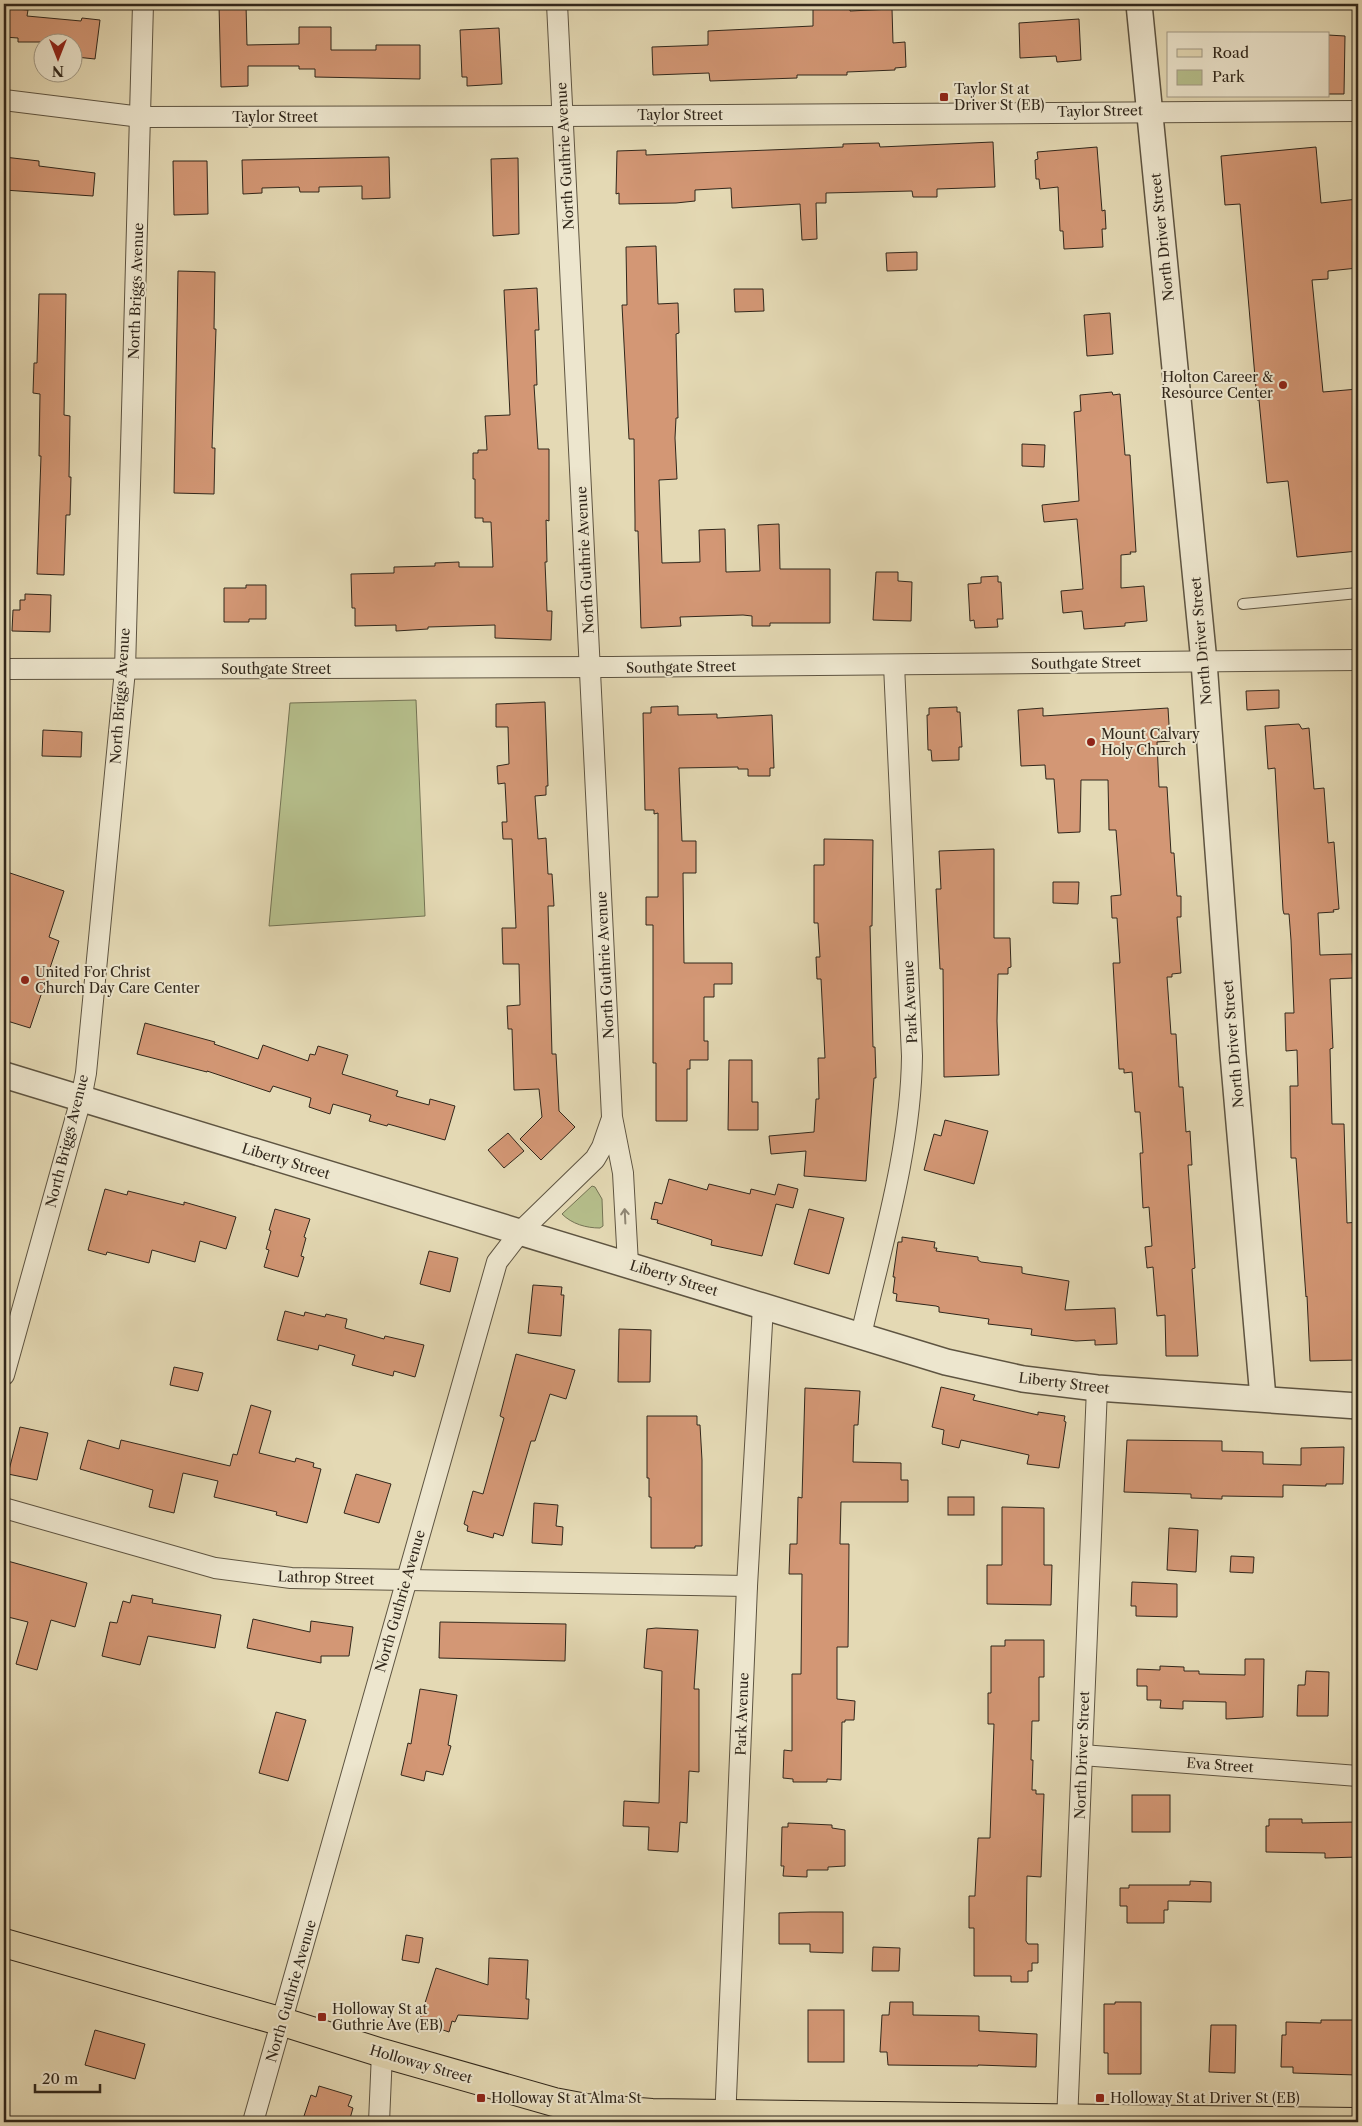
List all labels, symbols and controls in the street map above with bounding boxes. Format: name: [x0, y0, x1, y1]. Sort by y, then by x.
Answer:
north arrow: [32, 32, 82, 82]
legend: [1167, 32, 1330, 98]
text: Road: [1212, 43, 1249, 62]
text: N: [52, 62, 64, 80]
text: Park: [1212, 67, 1246, 86]
place label: Taylor St at Driver St (EB): [954, 80, 1045, 114]
street label: North Guthrie Avenue: [552, 82, 578, 230]
marker: Taylor St at Driver St (EB): [938, 91, 950, 103]
street label: Taylor Street: [1057, 101, 1143, 121]
street label: Taylor Street: [637, 106, 723, 124]
street label: Taylor Street: [232, 108, 318, 126]
street label: North Driver Street: [1146, 172, 1178, 302]
street label: North Briggs Avenue: [125, 222, 147, 360]
place label: Holton Career & Resource Center: [1161, 368, 1274, 402]
marker: Holton Career & Resource Center: [1277, 379, 1289, 391]
street label: North Guthrie Avenue: [572, 486, 598, 634]
street label: North Driver Street: [1186, 576, 1216, 706]
street label: North Briggs Avenue: [106, 627, 134, 765]
street label: Southgate Street: [1031, 653, 1141, 673]
street label: Southgate Street: [626, 657, 736, 677]
street label: Southgate Street: [221, 660, 331, 678]
place label: Mount Calvary Holy Church: [1101, 725, 1200, 759]
marker: Mount Calvary Holy Church: [1085, 736, 1097, 748]
street label: North Guthrie Avenue: [592, 891, 618, 1039]
street label: Park Avenue: [899, 960, 921, 1044]
place label: United For Christ Church Day Care Center: [35, 963, 200, 997]
marker: United For Christ Church Day Care Center: [19, 974, 31, 986]
street label: North Driver Street: [1218, 979, 1248, 1109]
street label: North Briggs Avenue: [42, 1072, 92, 1210]
street label: Liberty Street: [240, 1139, 332, 1183]
one-way arrow: [620, 1208, 629, 1224]
street label: Liberty Street: [628, 1256, 720, 1300]
street label: Liberty Street: [1018, 1369, 1110, 1398]
street label: North Guthrie Avenue: [371, 1527, 429, 1674]
street label: Lathrop Street: [277, 1567, 375, 1589]
street label: Park Avenue: [732, 1672, 752, 1756]
street label: North Driver Street: [1071, 1690, 1093, 1820]
street label: Eva Street: [1186, 1754, 1254, 1776]
street label: North Guthrie Avenue: [262, 1917, 320, 2064]
place label: Holloway St at Guthrie Ave (EB): [332, 2000, 443, 2034]
marker: Holloway St at Guthrie Ave (EB): [316, 2011, 328, 2023]
street label: Holloway Street: [368, 2041, 474, 2087]
scale bar: [35, 2061, 100, 2093]
text: 20 m: [42, 2069, 78, 2088]
place label: Holloway St at Alma St: [491, 2089, 642, 2107]
place label: Holloway St at Driver St (EB): [1110, 2089, 1300, 2107]
marker: Holloway St at Alma St: [475, 2092, 487, 2104]
marker: Holloway St at Driver St (EB): [1094, 2092, 1106, 2104]

